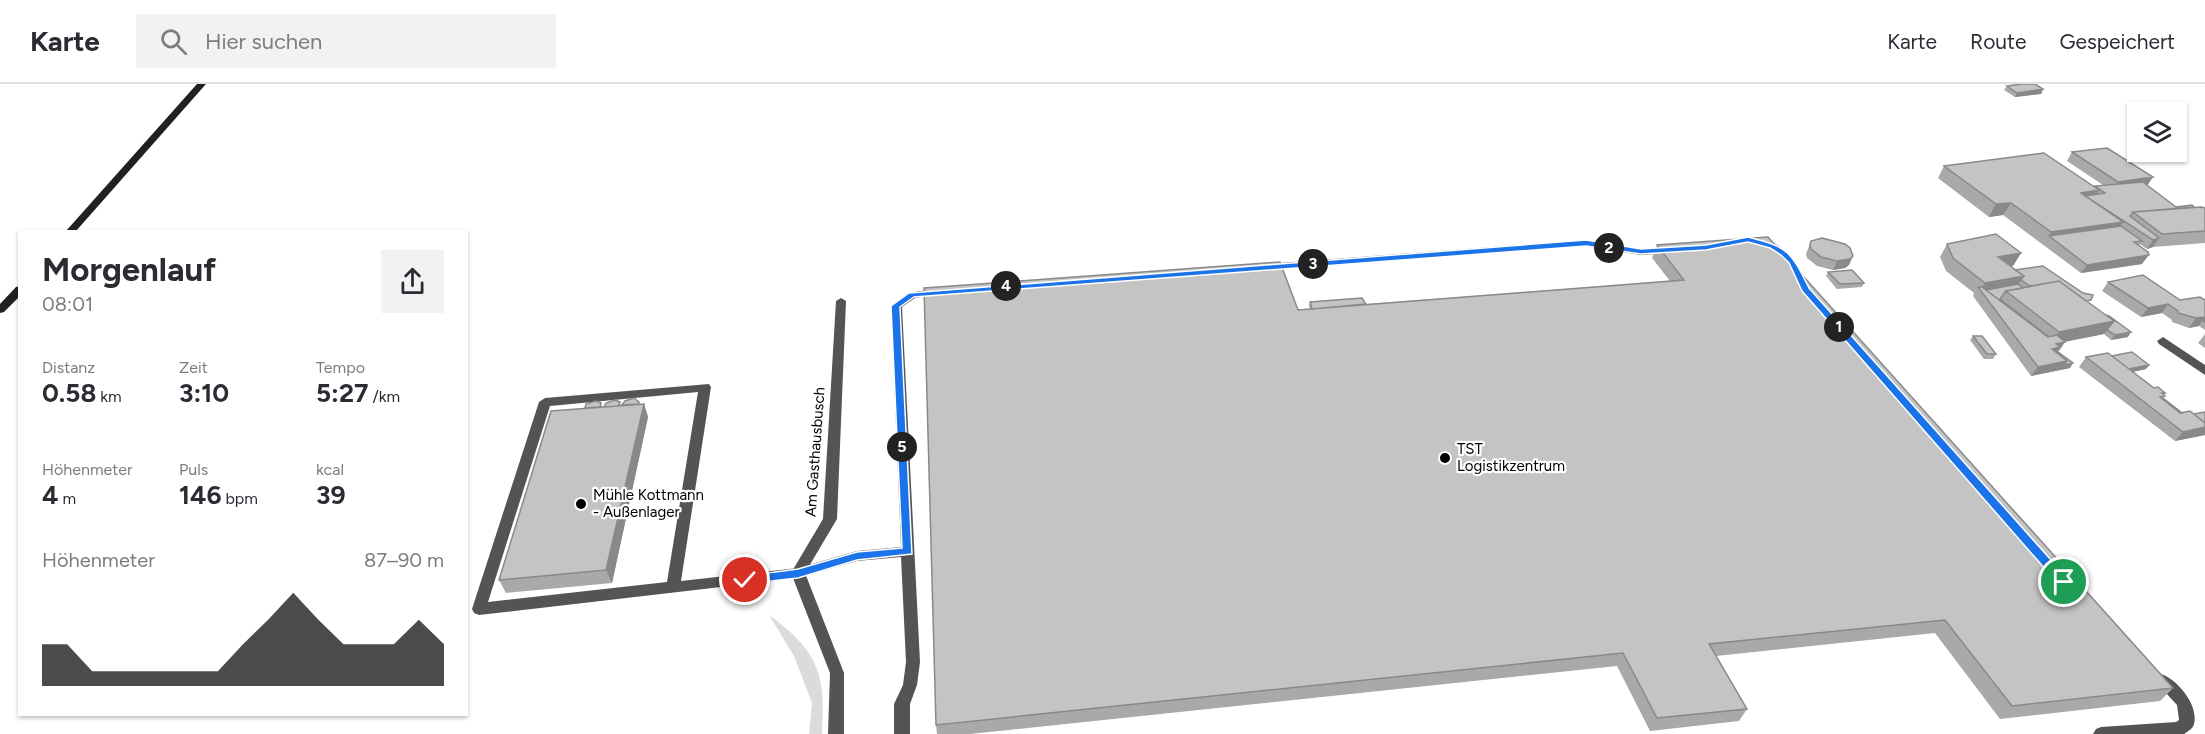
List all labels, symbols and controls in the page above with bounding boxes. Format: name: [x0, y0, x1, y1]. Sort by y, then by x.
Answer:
search box: [136, 14, 556, 68]
text: Karte: [30, 24, 100, 58]
icon: search: [157, 25, 190, 58]
text: Hier suchen: [205, 28, 322, 55]
text: Karte: [1887, 29, 1937, 54]
text: Route: [1970, 29, 2026, 54]
text: Gespeichert: [2059, 29, 2175, 54]
map controls: [2127, 102, 2187, 162]
button: layers: [2127, 102, 2187, 162]
pin: 2: [1594, 233, 1624, 263]
text: 2: [1604, 238, 1614, 257]
pin: 3: [1298, 249, 1328, 279]
text: Morgenlauf: [42, 250, 216, 289]
button: share: [381, 250, 444, 313]
text: 3: [1309, 254, 1317, 273]
pin: 4: [991, 271, 1021, 301]
text: 4: [1001, 276, 1011, 295]
text: 08:01: [42, 292, 93, 316]
pin: 1: [1824, 312, 1854, 342]
text: 1: [1836, 317, 1842, 336]
text: Distanz: [42, 358, 95, 377]
text: Zeit: [179, 358, 208, 377]
text: Tempo: [316, 358, 365, 377]
text: 0.58: [42, 377, 96, 409]
text: 3:10: [179, 377, 229, 409]
text: 5:27: [316, 377, 368, 409]
street label: Am Gasthausbusch: [801, 386, 829, 518]
text: km: [96, 387, 122, 406]
text: /km: [368, 387, 400, 406]
pin: 5: [887, 432, 917, 462]
text: 5: [897, 437, 907, 456]
place label: TST Logistikzentrum: [1457, 440, 1565, 475]
marker: TST Logistikzentrum: [1438, 451, 1452, 465]
text: Höhenmeter: [42, 460, 132, 479]
text: Puls: [179, 460, 208, 479]
text: kcal: [316, 460, 344, 479]
text: 4: [42, 479, 58, 511]
text: 146: [179, 479, 222, 511]
text: 39: [316, 479, 346, 511]
place label: Mühle Kottmann - Außenlager: [593, 486, 704, 521]
text: m: [58, 489, 76, 508]
text: bpm: [222, 489, 258, 508]
marker: Mühle Kottmann - Außenlager: [574, 497, 588, 511]
text: Höhenmeter: [42, 548, 155, 572]
text: 87–90 m: [364, 548, 444, 572]
pin: [719, 554, 770, 605]
pin: [2038, 556, 2089, 607]
icon: check: [728, 563, 761, 596]
icon: arrive: [2047, 565, 2080, 598]

